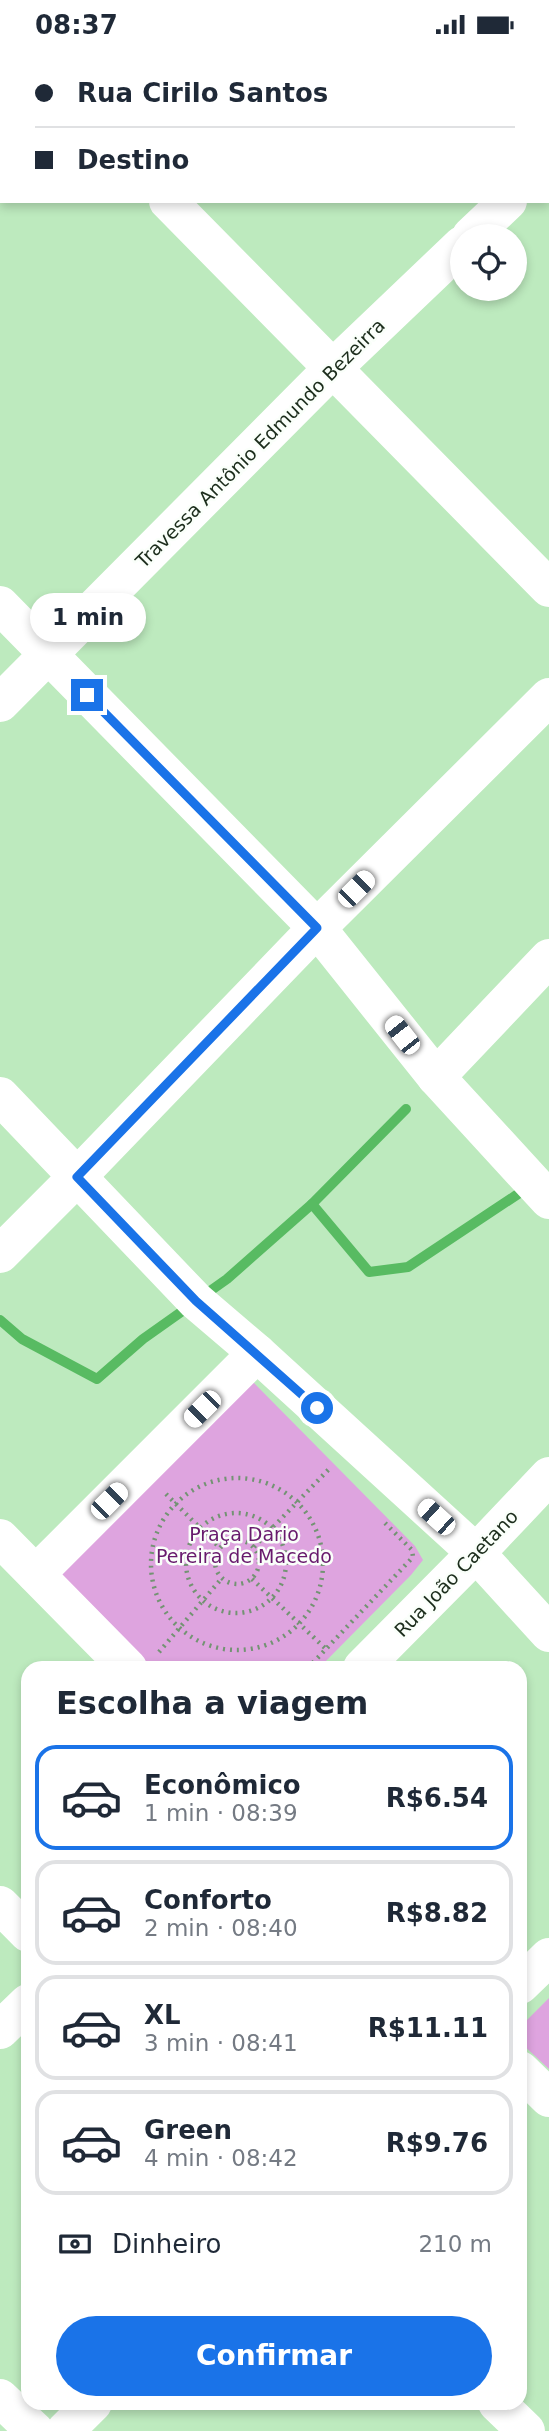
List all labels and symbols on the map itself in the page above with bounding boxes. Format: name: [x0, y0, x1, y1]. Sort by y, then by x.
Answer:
street label: Travessa Antônio Edmundo Bezeirra: [130, 314, 389, 573]
callout: 1 min: [29, 593, 145, 643]
route end: [71, 679, 103, 711]
car: [334, 867, 379, 911]
car: [381, 1012, 424, 1058]
car: [180, 1387, 225, 1431]
route start: [301, 1392, 333, 1424]
car: [87, 1479, 132, 1523]
car: [414, 1495, 459, 1539]
street label: Rua João Caetano: [390, 1505, 522, 1641]
park label: Praça Dario Pereira de Macedo: [156, 1523, 332, 1567]

